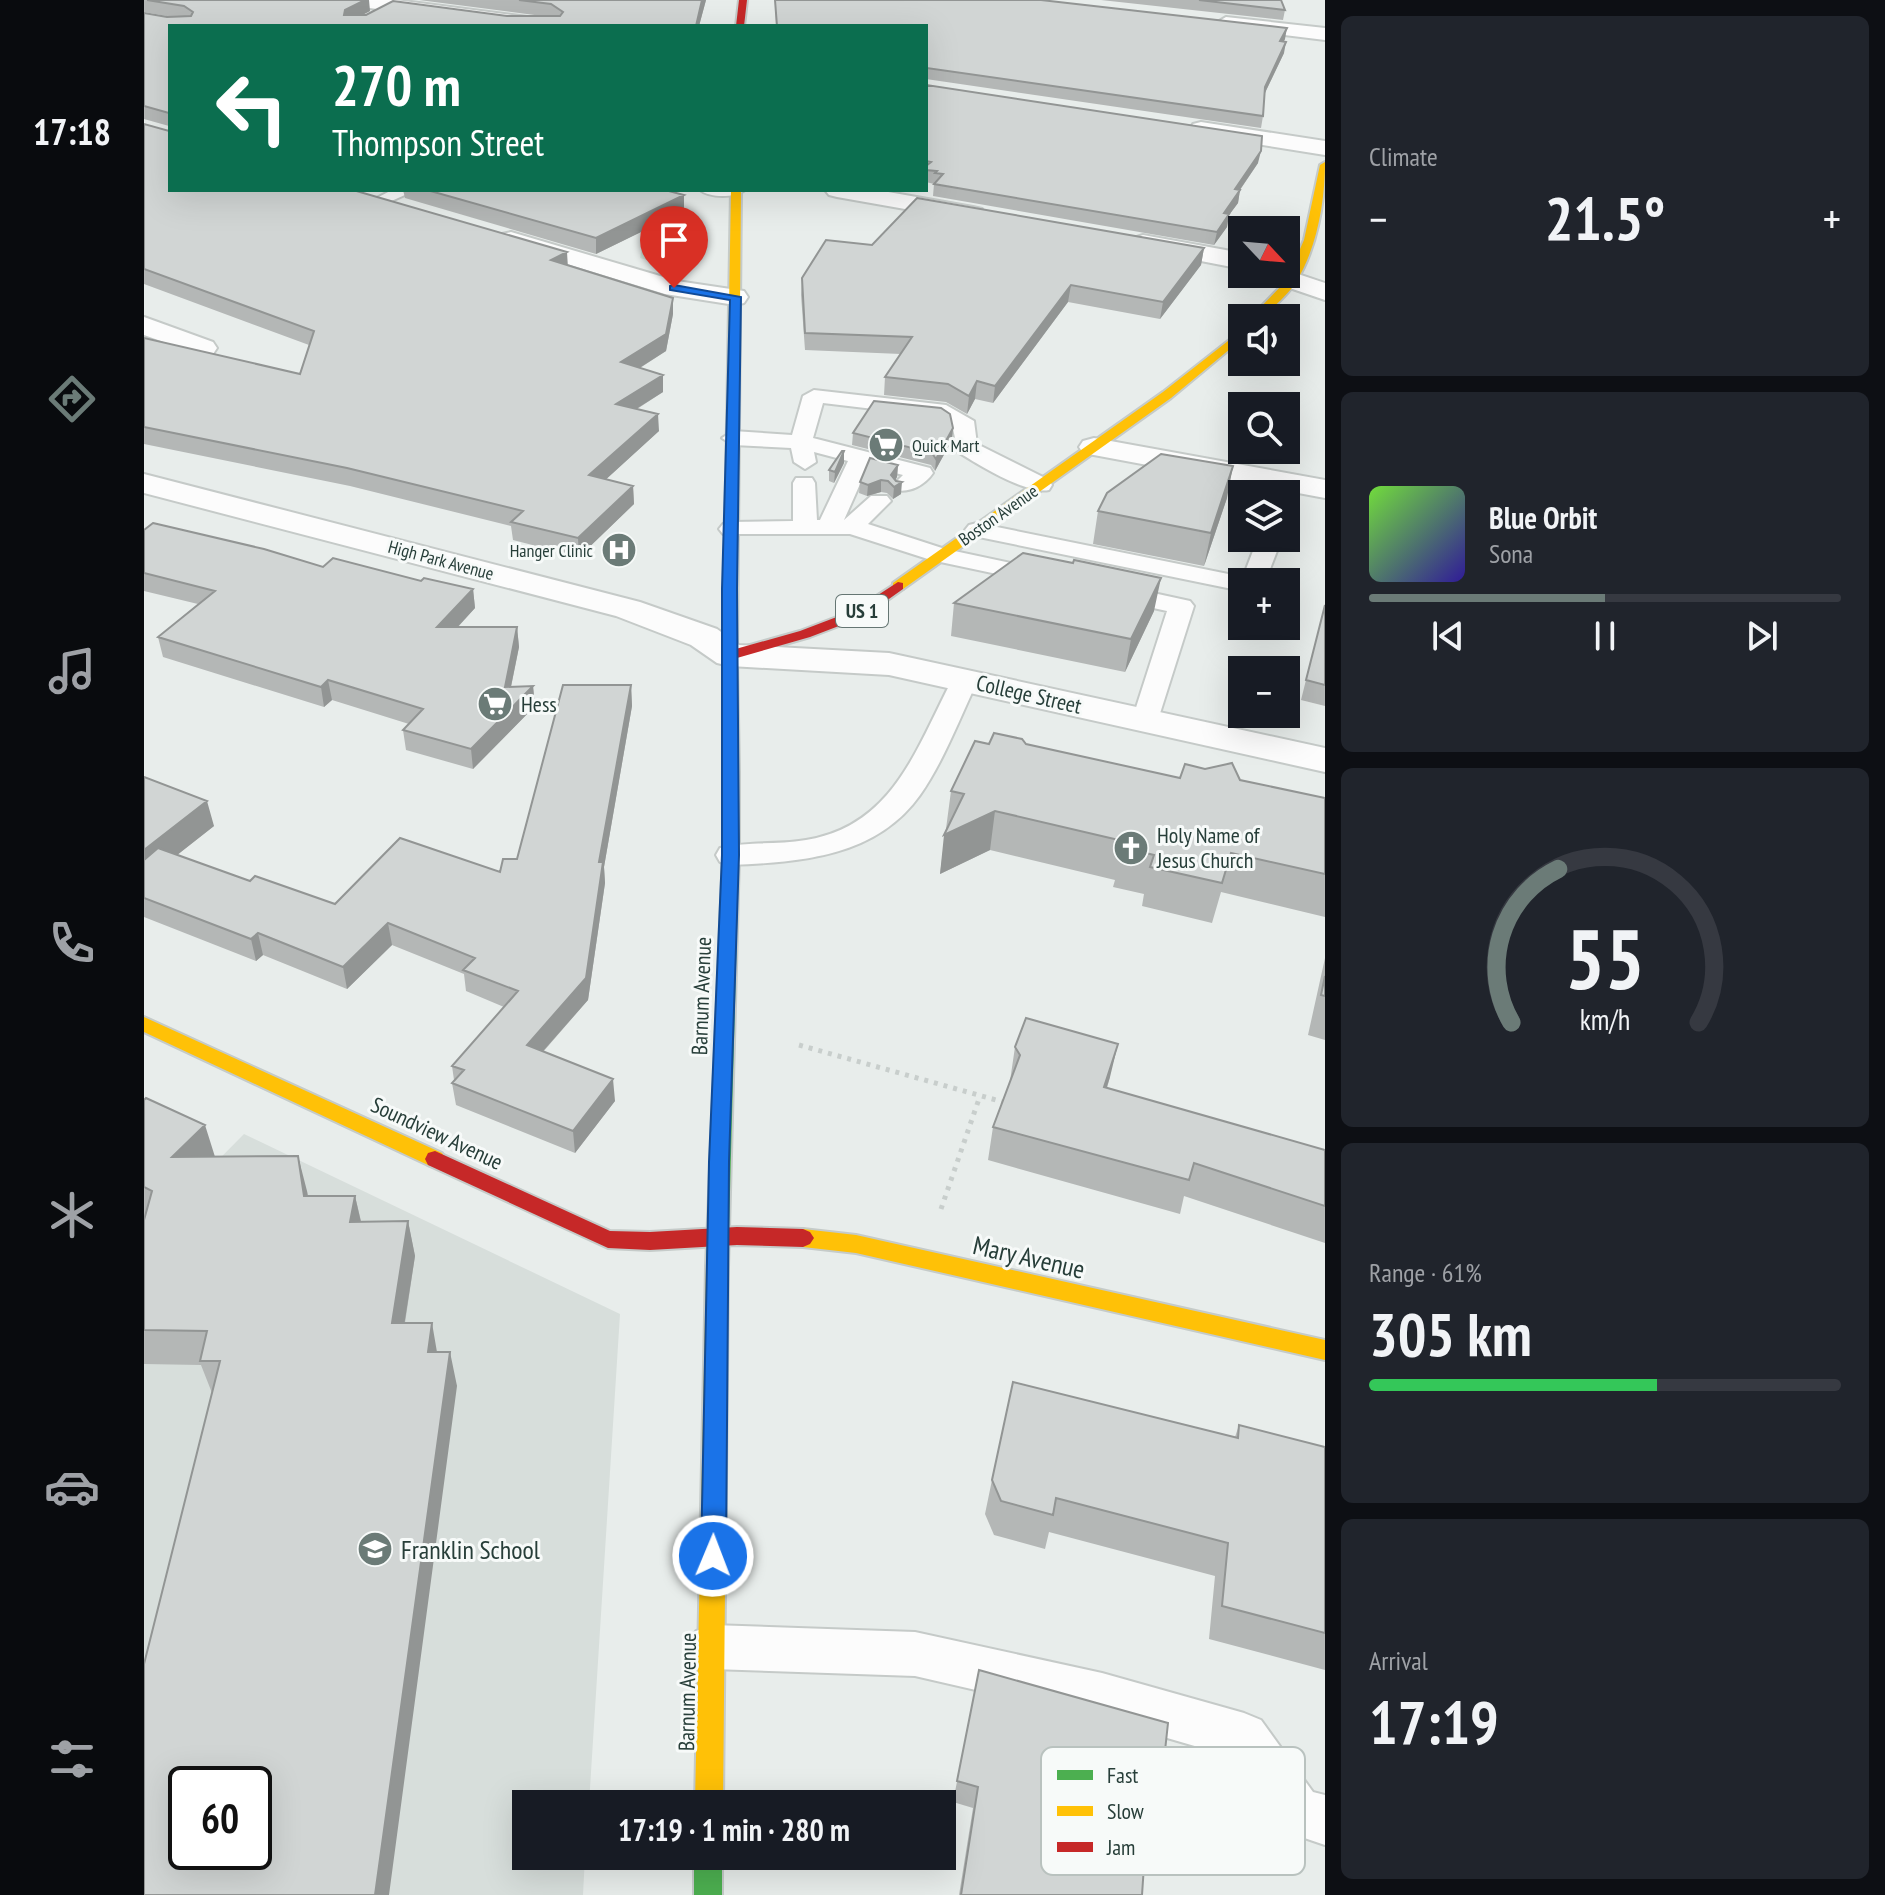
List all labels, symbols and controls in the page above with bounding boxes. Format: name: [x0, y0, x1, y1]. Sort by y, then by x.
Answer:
text: 270 m: [332, 49, 461, 121]
icon: left: [200, 56, 304, 160]
text: 17:18: [33, 108, 111, 155]
text: Thompson Street: [332, 119, 544, 166]
text: Climate: [1369, 140, 1438, 173]
text: 21.5°: [1545, 179, 1665, 257]
text: −: [1369, 190, 1387, 247]
text: +: [1823, 190, 1841, 247]
pin: [640, 206, 708, 288]
north arrow: [1228, 216, 1300, 288]
map controls: [1228, 216, 1300, 728]
icon: arrive: [652, 218, 696, 262]
button: sound: [1228, 304, 1300, 376]
icon: directions: [44, 371, 100, 427]
button: search: [1228, 392, 1300, 464]
supermarket icon: Quick Mart: [867, 426, 905, 464]
place label: Quick Mart: [912, 434, 979, 457]
street label: Boston Avenue: [954, 479, 1042, 551]
button: layers: [1228, 480, 1300, 552]
text: Blue Orbit: [1489, 498, 1597, 537]
hospital icon: Hanger Clinic: [600, 531, 638, 569]
street label: High Park Avenue: [386, 535, 496, 585]
text: Sona: [1489, 537, 1533, 570]
place label: Hanger Clinic: [510, 539, 594, 562]
button: +: [1228, 568, 1300, 640]
road number: US 1: [836, 595, 888, 627]
icon: previous: [1426, 614, 1470, 658]
icon: pause: [1583, 614, 1627, 658]
icon: next: [1740, 614, 1784, 658]
icon: music: [44, 643, 100, 699]
button: −: [1228, 656, 1300, 728]
street label: College Street: [974, 668, 1084, 720]
supermarket icon: Hess: [476, 685, 514, 723]
place label: Hess: [521, 690, 557, 718]
place label: Holy Name of Jesus Church: [1156, 821, 1261, 874]
church icon: Holy Name of Jesus Church: [1112, 829, 1150, 867]
text: 55: [1565, 904, 1645, 1012]
icon: phone: [44, 915, 100, 971]
street label: Barnum Avenue: [685, 936, 717, 1056]
text: km/h: [1580, 1002, 1630, 1039]
street label: Soundview Avenue: [367, 1090, 507, 1176]
icon: climate: [44, 1187, 100, 1243]
street label: Mary Avenue: [970, 1228, 1088, 1286]
text: Range · 61%: [1369, 1256, 1482, 1289]
text: 305 km: [1369, 1295, 1532, 1373]
icon: car: [44, 1459, 100, 1515]
position arrow: [671, 1514, 755, 1598]
school or university icon: Franklin School: [356, 1530, 394, 1568]
place label: Franklin School: [401, 1533, 540, 1566]
street label: Barnum Avenue: [672, 1633, 702, 1751]
text: Arrival: [1369, 1644, 1428, 1677]
text: 17:19: [1369, 1683, 1499, 1761]
icon: filters: [44, 1731, 100, 1787]
legend: [1041, 1747, 1305, 1875]
text: Fast: [1107, 1761, 1138, 1789]
speed limit sign: 60: [168, 1766, 272, 1870]
text: Slow: [1107, 1797, 1144, 1825]
text: 17:19 · 1 min · 280 m: [618, 1810, 850, 1849]
text: Jam: [1106, 1833, 1135, 1861]

